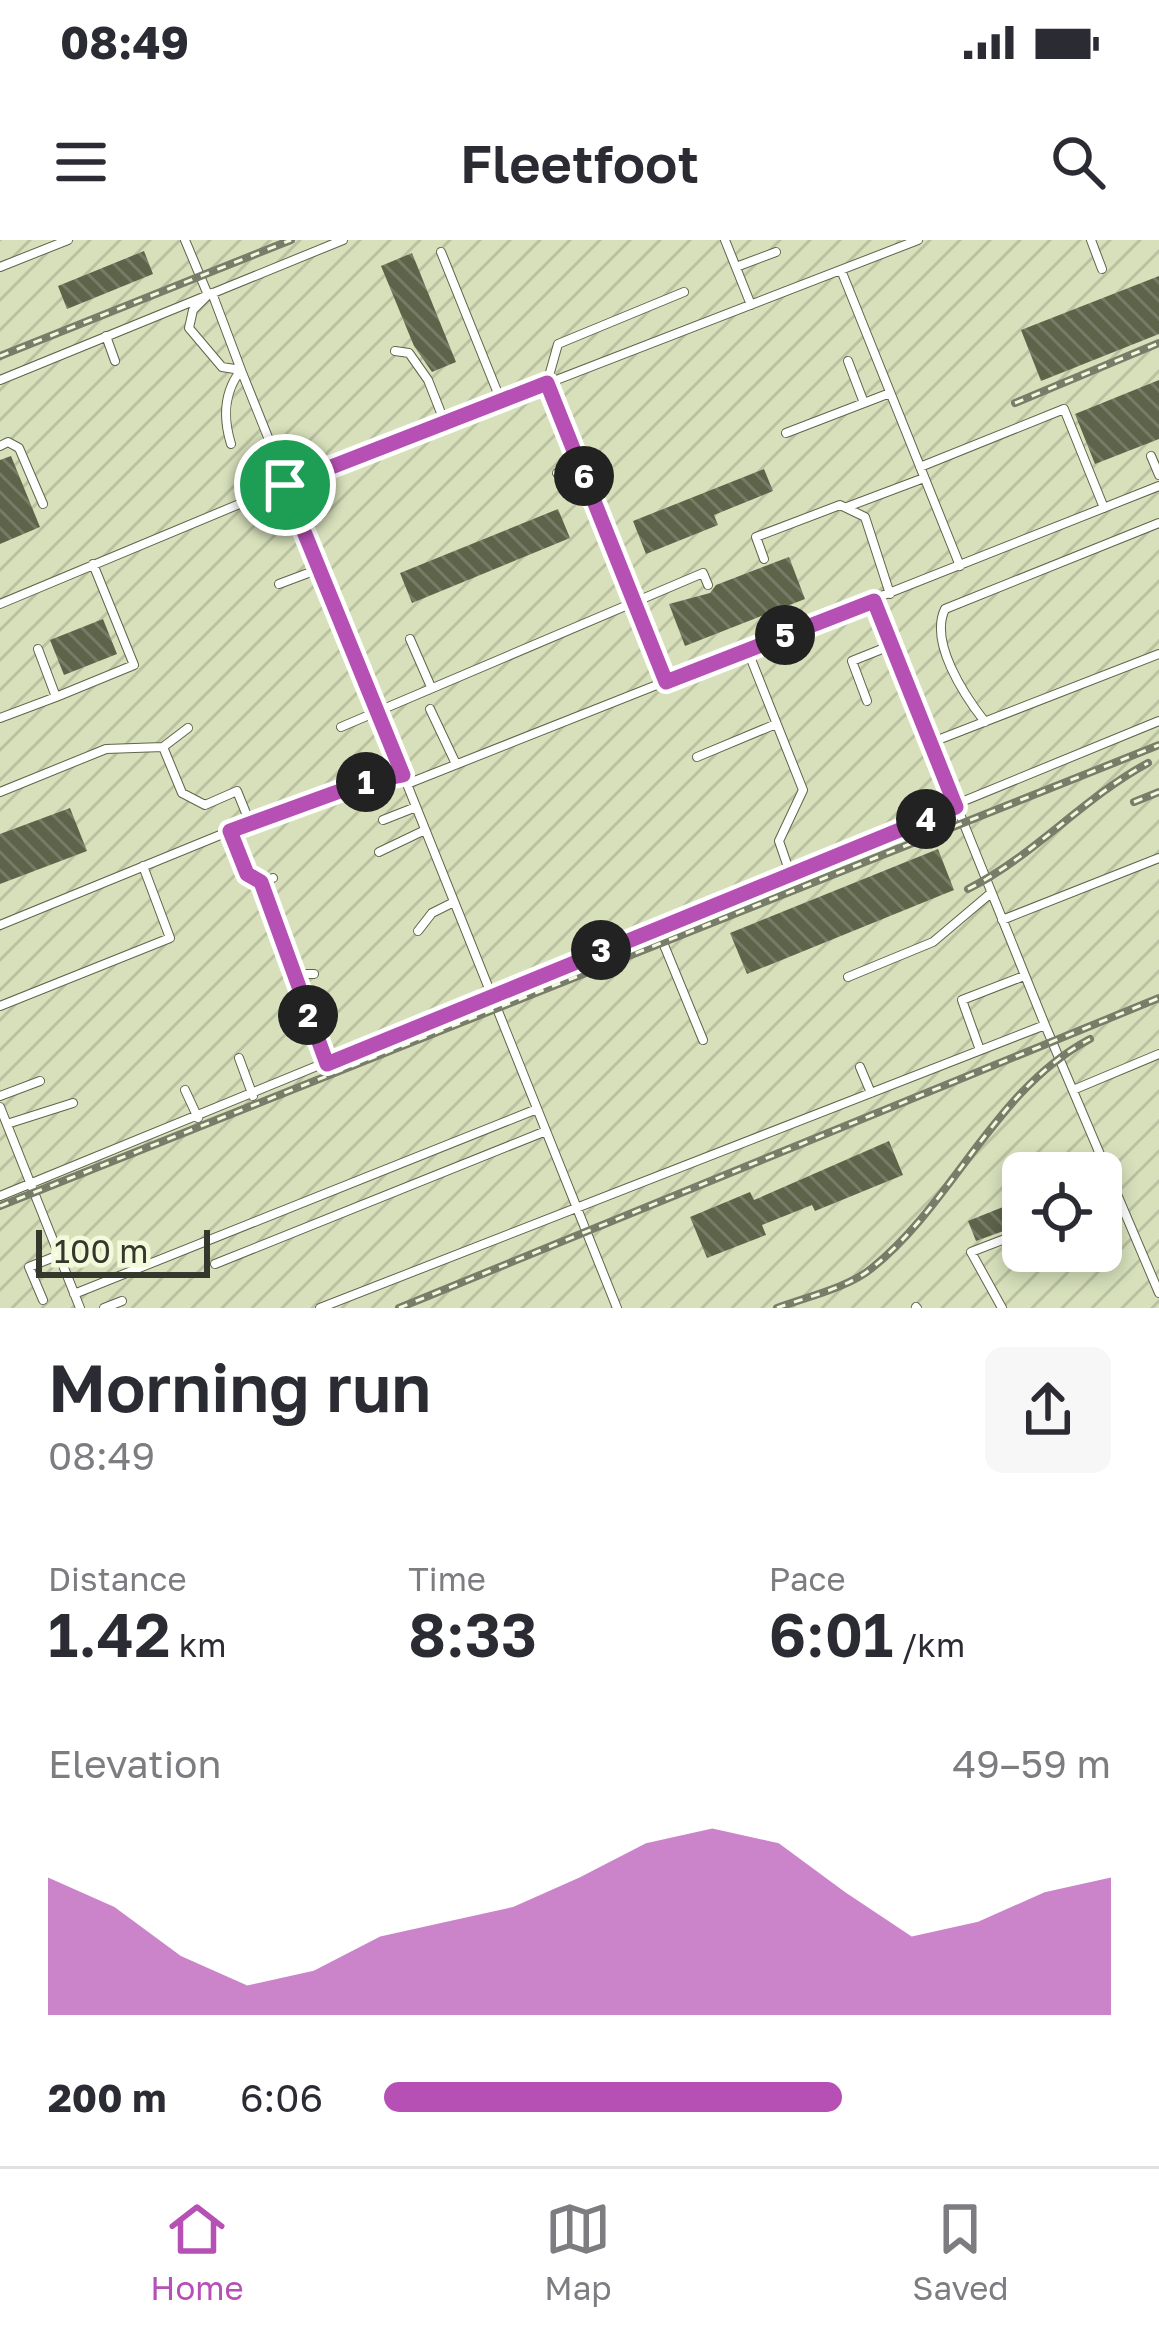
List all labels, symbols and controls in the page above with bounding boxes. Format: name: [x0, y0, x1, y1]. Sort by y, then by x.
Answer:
text: 08:49: [60, 15, 189, 69]
icon: menu: [48, 129, 114, 195]
icon: search: [1045, 129, 1111, 195]
text: Fleetfoot: [460, 130, 699, 195]
pin: [234, 434, 336, 536]
pin: 6: [554, 446, 614, 506]
icon: arrive: [252, 452, 318, 518]
text: 6: [574, 456, 594, 495]
pin: 5: [755, 605, 815, 665]
text: 5: [775, 615, 795, 654]
pin: 1: [336, 752, 396, 812]
text: 1: [358, 762, 375, 801]
pin: 4: [896, 789, 956, 849]
text: 4: [916, 799, 936, 838]
pin: 3: [571, 920, 631, 980]
text: 3: [591, 930, 611, 969]
pin: 2: [278, 985, 338, 1045]
text: 2: [298, 995, 318, 1034]
map controls: [1002, 1152, 1122, 1272]
button: locate: [1002, 1152, 1122, 1272]
scale bar: [36, 1224, 210, 1277]
text: 100 m: [54, 1231, 148, 1270]
text: Morning run: [48, 1347, 431, 1427]
button: share: [985, 1347, 1111, 1473]
text: 08:49: [48, 1432, 155, 1479]
text: Distance: [48, 1559, 187, 1598]
text: Time: [408, 1559, 486, 1598]
text: Pace: [769, 1559, 846, 1598]
text: 1.42: [48, 1598, 170, 1670]
text: 8:33: [408, 1598, 537, 1670]
text: 6:01: [769, 1598, 893, 1670]
text: km: [170, 1625, 227, 1664]
text: /km: [893, 1625, 965, 1664]
text: Elevation: [48, 1740, 221, 1787]
text: 49–59 m: [952, 1740, 1111, 1787]
text: 200 m: [48, 2074, 166, 2121]
text: 6:06: [240, 2074, 323, 2121]
tab: Home: [150, 2196, 244, 2307]
tab: Map: [544, 2196, 612, 2307]
tab: Saved: [912, 2196, 1009, 2307]

